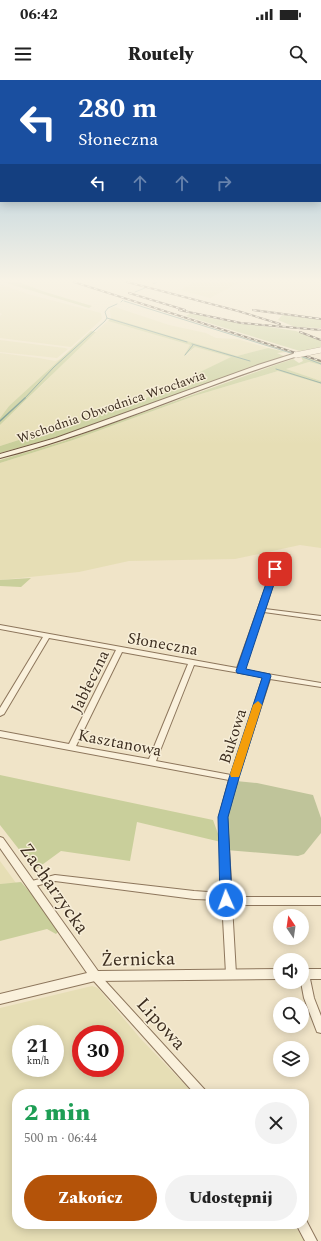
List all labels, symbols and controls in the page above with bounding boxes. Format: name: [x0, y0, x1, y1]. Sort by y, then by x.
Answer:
text: 06:42: [20, 3, 58, 26]
text: Routely: [128, 41, 193, 68]
icon: menu: [12, 43, 34, 65]
icon: search: [287, 43, 309, 65]
text: 280 m: [78, 87, 157, 130]
icon: left: [12, 96, 64, 148]
text: Słoneczna: [78, 126, 158, 153]
icon: left: [87, 172, 109, 194]
icon: ahead: [129, 172, 151, 194]
icon: ahead: [171, 172, 193, 194]
icon: right: [213, 172, 235, 194]
street label: Wschodnia Obwodnica Wrocławia: [14, 365, 209, 449]
pin: [258, 552, 292, 586]
icon: arrive: [264, 558, 286, 580]
street label: Słoneczna: [126, 626, 200, 662]
street label: Jabłeczna: [64, 646, 116, 717]
street label: Bukowa: [213, 706, 253, 767]
street label: Kasztanowa: [76, 723, 164, 763]
street label: Zacharzycka: [12, 837, 96, 941]
position arrow: [205, 879, 247, 921]
north arrow: [273, 909, 309, 945]
map controls: [273, 909, 309, 1077]
street label: Żernicka: [101, 944, 176, 975]
button: sound: [273, 953, 309, 989]
street label: Lipowa: [129, 991, 193, 1058]
button: search: [273, 997, 309, 1033]
speed limit sign: 30: [72, 1025, 124, 1077]
text: 21: [27, 1031, 49, 1061]
button: layers: [273, 1041, 309, 1077]
text: km/h: [27, 1053, 49, 1069]
text: 2 min: [24, 1095, 90, 1131]
button: close: [255, 1102, 297, 1144]
text: 500 m · 06:44: [24, 1128, 97, 1148]
button: Zakończ: [24, 1175, 157, 1221]
button: Udostępnij: [165, 1175, 297, 1221]

